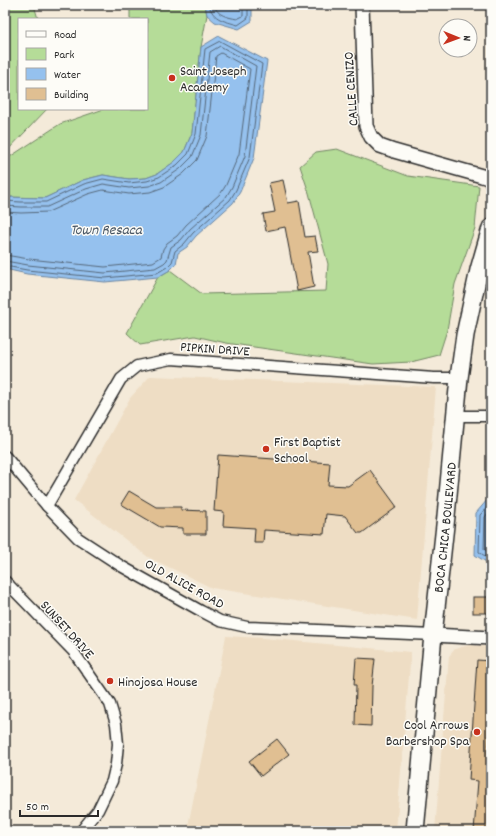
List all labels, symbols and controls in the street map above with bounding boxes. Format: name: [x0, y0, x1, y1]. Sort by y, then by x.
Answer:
legend: [18, 18, 148, 110]
north arrow: [438, 18, 478, 58]
text: Road: [54, 27, 76, 44]
text: N: [458, 35, 474, 42]
text: Park: [54, 47, 75, 64]
street label: CALLE CENIZO: [339, 51, 365, 127]
place label: Saint Joseph Academy: [180, 62, 246, 98]
text: Water: [54, 67, 81, 84]
marker: Saint Joseph Academy: [167, 73, 177, 83]
text: Building: [54, 87, 89, 104]
water label: Town Resaca: [70, 220, 143, 242]
street label: PIPKIN DRIVE: [180, 338, 251, 362]
place label: First Baptist School: [274, 433, 341, 469]
marker: First Baptist School: [261, 444, 271, 454]
street label: BOCA CHICA BOULEVARD: [430, 462, 463, 594]
street label: OLD ALICE ROAD: [141, 555, 227, 615]
street label: SUNSET DRIVE: [35, 597, 99, 664]
place label: Hinojosa House: [118, 673, 197, 693]
marker: Hinojosa House: [105, 676, 115, 686]
place label: Cool Arrows Barbershop Spa: [386, 716, 469, 752]
marker: Cool Arrows Barbershop Spa: [472, 727, 482, 737]
scale bar: [20, 792, 98, 818]
text: 50 m: [26, 799, 49, 816]

